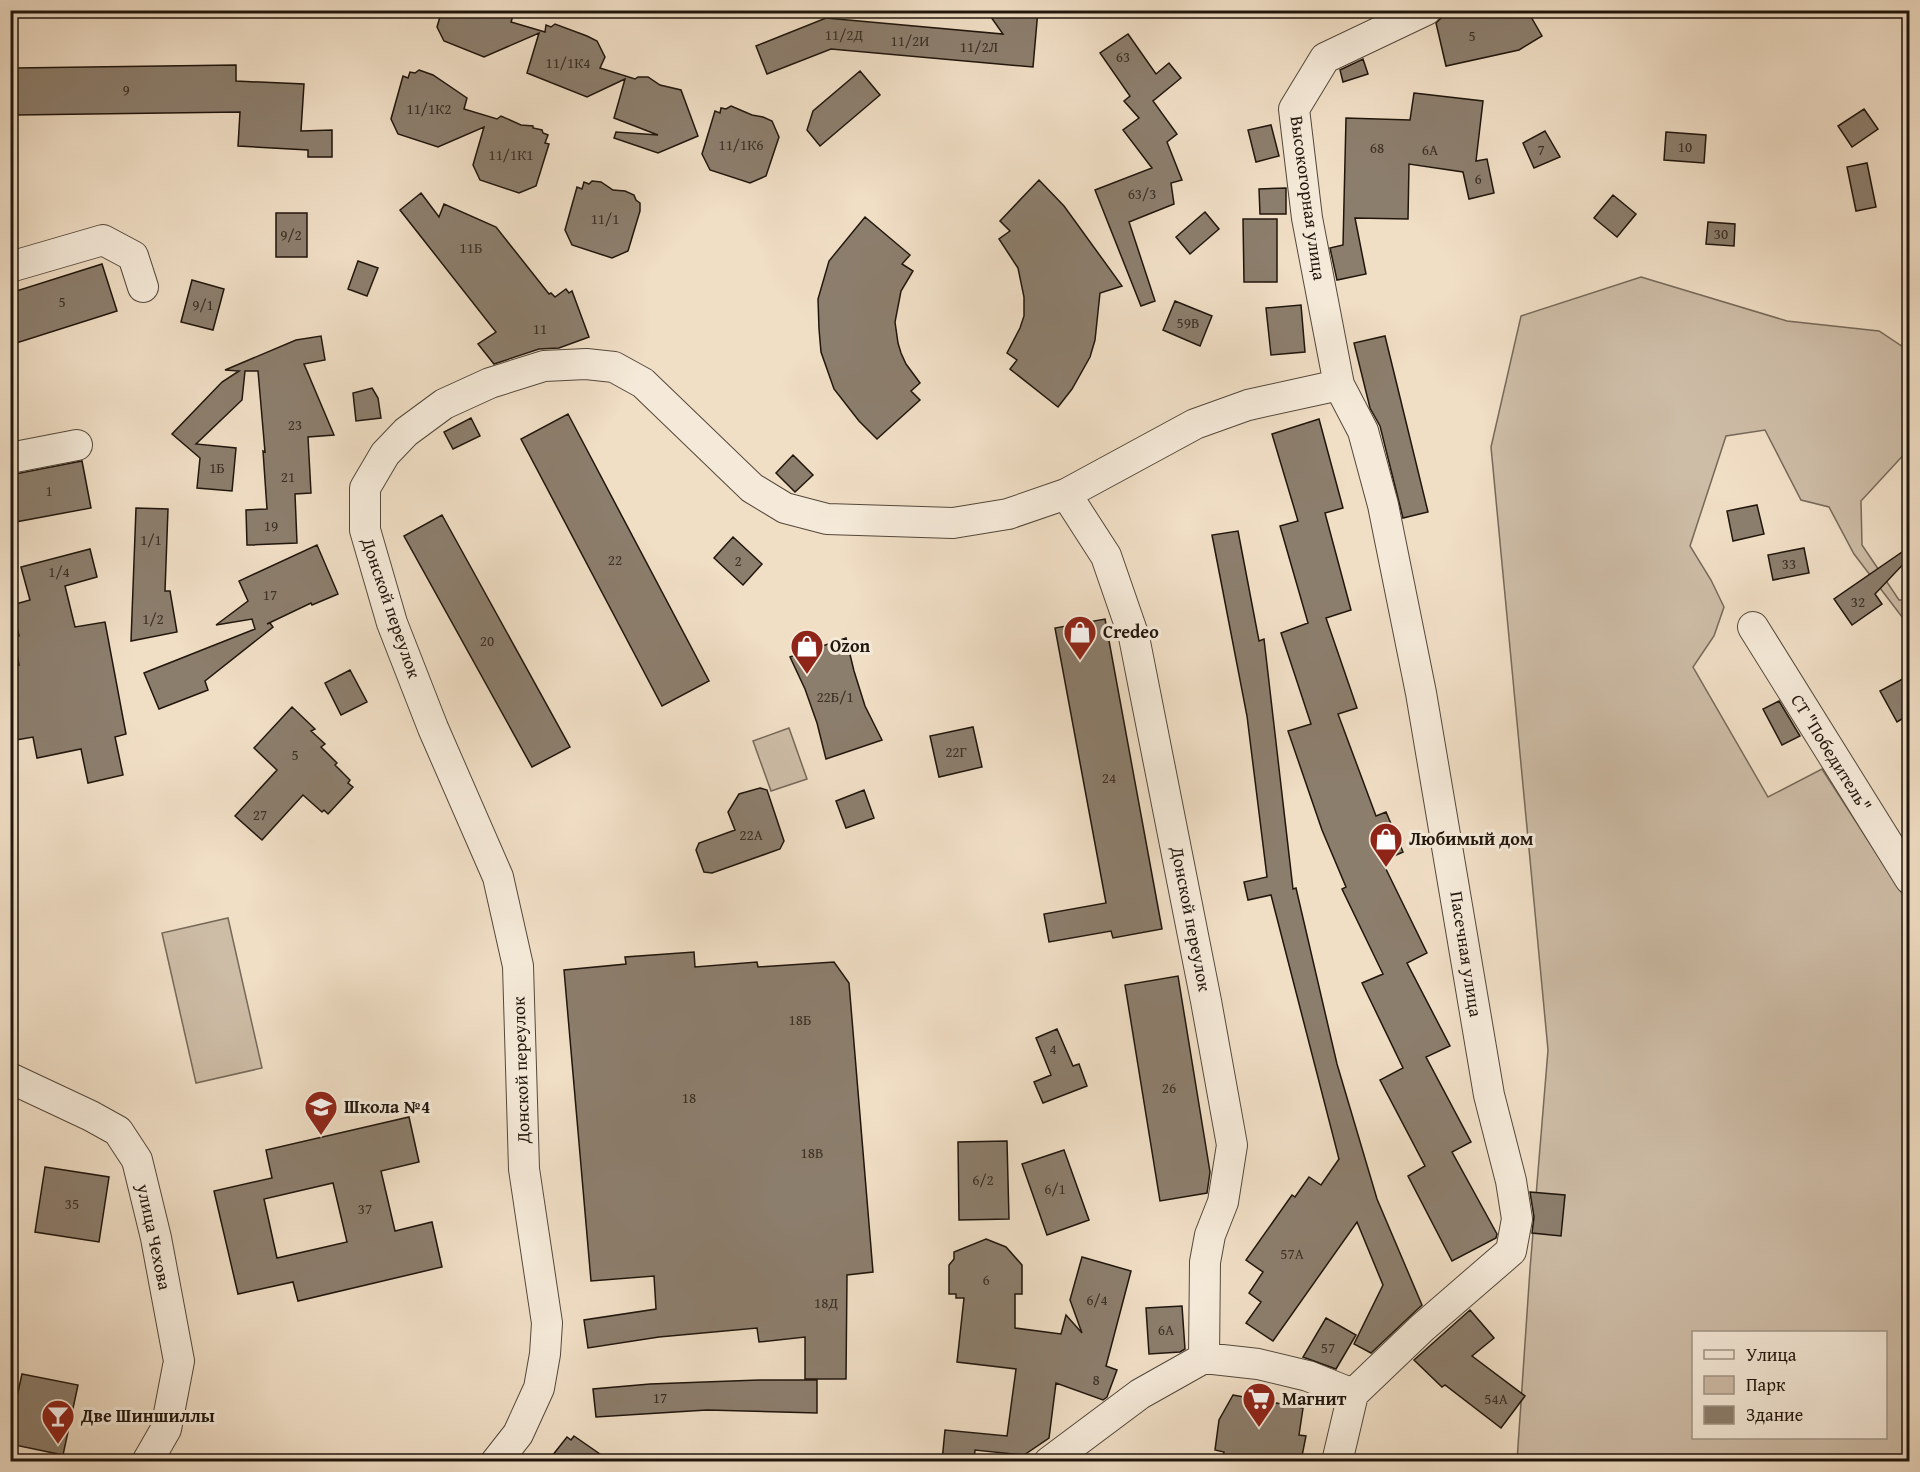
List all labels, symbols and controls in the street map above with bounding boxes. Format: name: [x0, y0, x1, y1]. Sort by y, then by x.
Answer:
house number: 11/2Д: [825, 24, 864, 45]
house number: 5: [1468, 25, 1476, 46]
house number: 11/2И: [891, 30, 929, 51]
house number: 11/2Л: [960, 36, 999, 57]
house number: 63: [1116, 46, 1130, 67]
house number: 11/1К4: [545, 52, 591, 73]
house number: 9: [122, 79, 130, 100]
house number: 11/1К2: [406, 98, 452, 119]
street label: Высокогорная улица: [1284, 114, 1333, 282]
house number: 11/1К6: [718, 134, 764, 155]
house number: 10: [1678, 136, 1692, 157]
house number: 68: [1370, 137, 1384, 158]
house number: 6А: [1422, 139, 1438, 160]
house number: 7: [1537, 139, 1545, 160]
house number: 11/1К1: [488, 144, 534, 165]
house number: 6: [1474, 168, 1482, 189]
house number: 63/3: [1128, 183, 1156, 204]
house number: 11/1: [591, 208, 619, 229]
house number: 30: [1714, 223, 1728, 244]
house number: 9/2: [280, 224, 302, 245]
house number: 11Б: [460, 237, 482, 258]
house number: 5: [58, 291, 66, 312]
house number: 9/1: [192, 294, 214, 315]
house number: 59В: [1177, 312, 1199, 333]
house number: 11: [533, 318, 547, 339]
house number: 23: [288, 414, 302, 435]
house number: 1Б: [209, 457, 225, 478]
house number: 21: [281, 466, 295, 487]
house number: 1: [45, 480, 53, 501]
house number: 19: [264, 515, 278, 536]
house number: 1/1: [140, 529, 162, 550]
street label: Донской переулок: [354, 533, 428, 682]
house number: 22: [608, 549, 622, 570]
house number: 2: [734, 550, 742, 571]
house number: 33: [1782, 553, 1796, 574]
house number: 1/4: [48, 561, 70, 582]
house number: 17: [263, 584, 277, 605]
house number: 32: [1851, 591, 1865, 612]
house number: 1/2: [142, 608, 164, 629]
shop icon: Credeo: [1062, 614, 1098, 661]
place label: Credeo: [1103, 618, 1159, 645]
shop icon: Ozon: [789, 628, 825, 675]
house number: 20: [480, 630, 494, 651]
place label: Ozon: [830, 632, 870, 659]
house number: 22Б/1: [816, 686, 854, 707]
street label: СТ "Победитель": [1784, 689, 1878, 817]
house number: 22Г: [945, 741, 967, 762]
house number: 5: [291, 744, 299, 765]
house number: 24: [1102, 767, 1116, 788]
house number: 27: [253, 804, 267, 825]
shop icon: Любимый дом: [1368, 821, 1404, 868]
house number: 22А: [739, 824, 763, 845]
place label: Любимый дом: [1409, 825, 1534, 852]
street label: Донской переулок: [1164, 843, 1219, 994]
street label: Пасечная улица: [1443, 889, 1490, 1019]
street label: Донской переулок: [504, 996, 537, 1145]
house number: 18Б: [789, 1009, 811, 1030]
house number: 4: [1049, 1038, 1057, 1059]
house number: 26: [1162, 1077, 1176, 1098]
house number: 18: [682, 1087, 696, 1108]
school or university icon: Школа №4: [303, 1089, 339, 1136]
place label: Школа №4: [344, 1093, 430, 1120]
house number: 18В: [801, 1142, 823, 1163]
house number: 6/2: [972, 1169, 994, 1190]
house number: 6/1: [1044, 1178, 1066, 1199]
street label: улица Чехова: [130, 1180, 179, 1293]
house number: 35: [65, 1193, 79, 1214]
house number: 37: [358, 1198, 372, 1219]
house number: 57А: [1280, 1243, 1304, 1264]
house number: 6: [982, 1269, 990, 1290]
house number: 6/4: [1086, 1289, 1108, 1310]
house number: 18Д: [814, 1292, 838, 1313]
house number: 6А: [1158, 1319, 1174, 1340]
legend: [1692, 1331, 1887, 1439]
house number: 57: [1321, 1337, 1335, 1358]
text: Улица: [1746, 1341, 1797, 1368]
house number: 8: [1092, 1369, 1100, 1390]
text: Парк: [1746, 1371, 1786, 1398]
supermarket icon: Магнит: [1241, 1381, 1277, 1428]
place label: Магнит: [1282, 1385, 1347, 1412]
house number: 17: [653, 1387, 667, 1408]
house number: 54А: [1484, 1388, 1508, 1409]
bar icon: Две Шиншиллы: [40, 1398, 76, 1445]
text: Здание: [1746, 1401, 1803, 1428]
place label: Две Шиншиллы: [80, 1402, 215, 1429]

